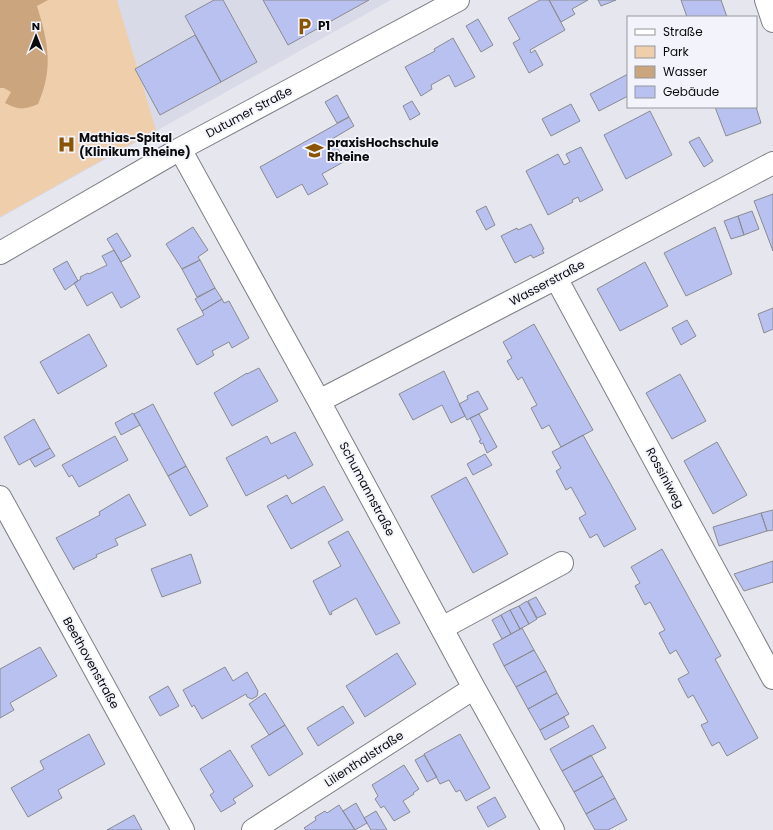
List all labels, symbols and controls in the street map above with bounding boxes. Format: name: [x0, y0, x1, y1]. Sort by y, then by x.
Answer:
north arrow: [16, 16, 56, 56]
parking icon: P1: [295, 16, 315, 36]
legend: [627, 16, 757, 108]
place label: P1: [318, 17, 330, 34]
text: N: [32, 18, 40, 34]
text: Straße: [663, 23, 703, 40]
text: Park: [663, 43, 690, 60]
text: Wasser: [663, 63, 708, 80]
street label: Dutumer Straße: [203, 82, 295, 141]
text: Gebäude: [663, 83, 719, 100]
place label: Mathias-Spital (Klinikum Rheine): [79, 129, 191, 160]
place label: praxisHochschule Rheine: [327, 134, 439, 165]
hospital icon: Mathias-Spital (Klinikum Rheine): [56, 135, 76, 155]
school or university icon: praxisHochschule Rheine: [304, 140, 324, 160]
street label: Wasserstraße: [506, 256, 587, 310]
street label: Schumannstraße: [335, 439, 399, 539]
street label: Rossiniweg: [642, 444, 689, 511]
street label: Beethovenstraße: [59, 614, 124, 712]
street label: Lilienthalstraße: [321, 727, 407, 791]

